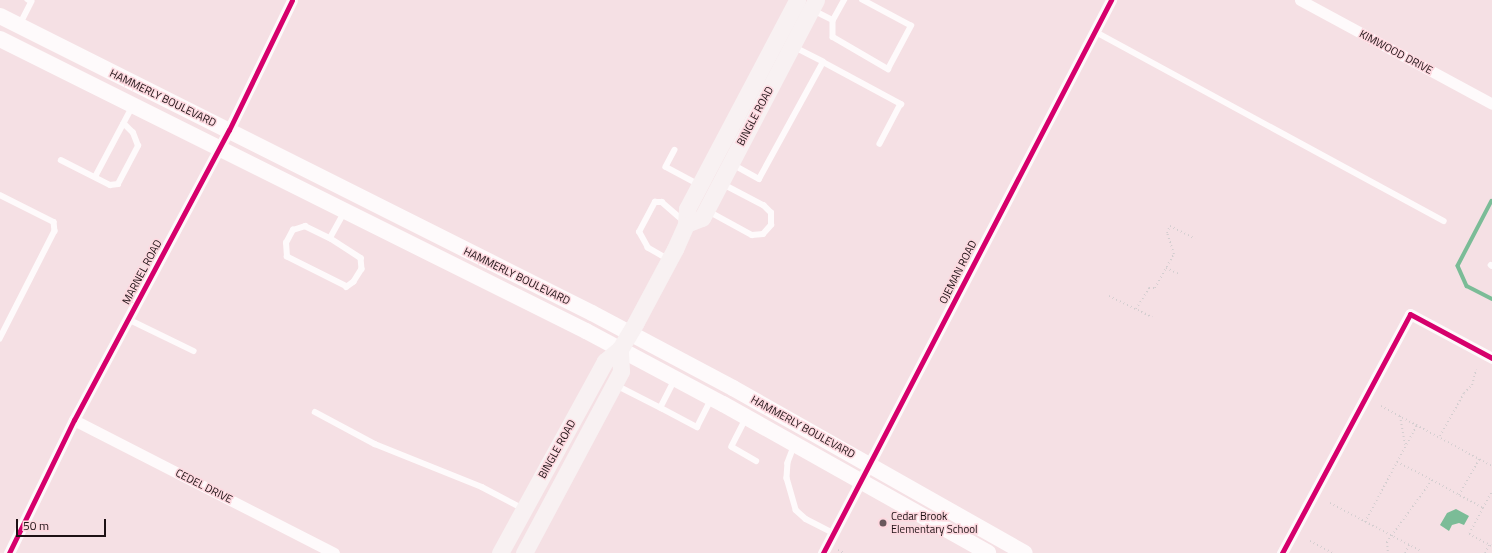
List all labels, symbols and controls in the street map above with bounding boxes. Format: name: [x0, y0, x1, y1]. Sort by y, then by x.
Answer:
street label: KIMWOOD DRIVE: [1357, 27, 1435, 77]
street label: HAMMERLY BOULEVARD: [108, 66, 218, 130]
street label: BINGLE ROAD: [734, 84, 776, 148]
street label: MARNEL ROAD: [119, 237, 165, 307]
street label: OJEMAN ROAD: [936, 238, 980, 306]
street label: HAMMERLY BOULEVARD: [462, 244, 572, 308]
street label: HAMMERLY BOULEVARD: [749, 393, 857, 461]
street label: BINGLE ROAD: [535, 417, 579, 481]
street label: CEDEL DRIVE: [173, 466, 235, 506]
place label: Cedar Brook Elementary School: [891, 510, 978, 536]
scale bar: [18, 511, 108, 537]
text: 50 m: [23, 516, 49, 535]
marker: Cedar Brook Elementary School: [878, 518, 888, 528]

